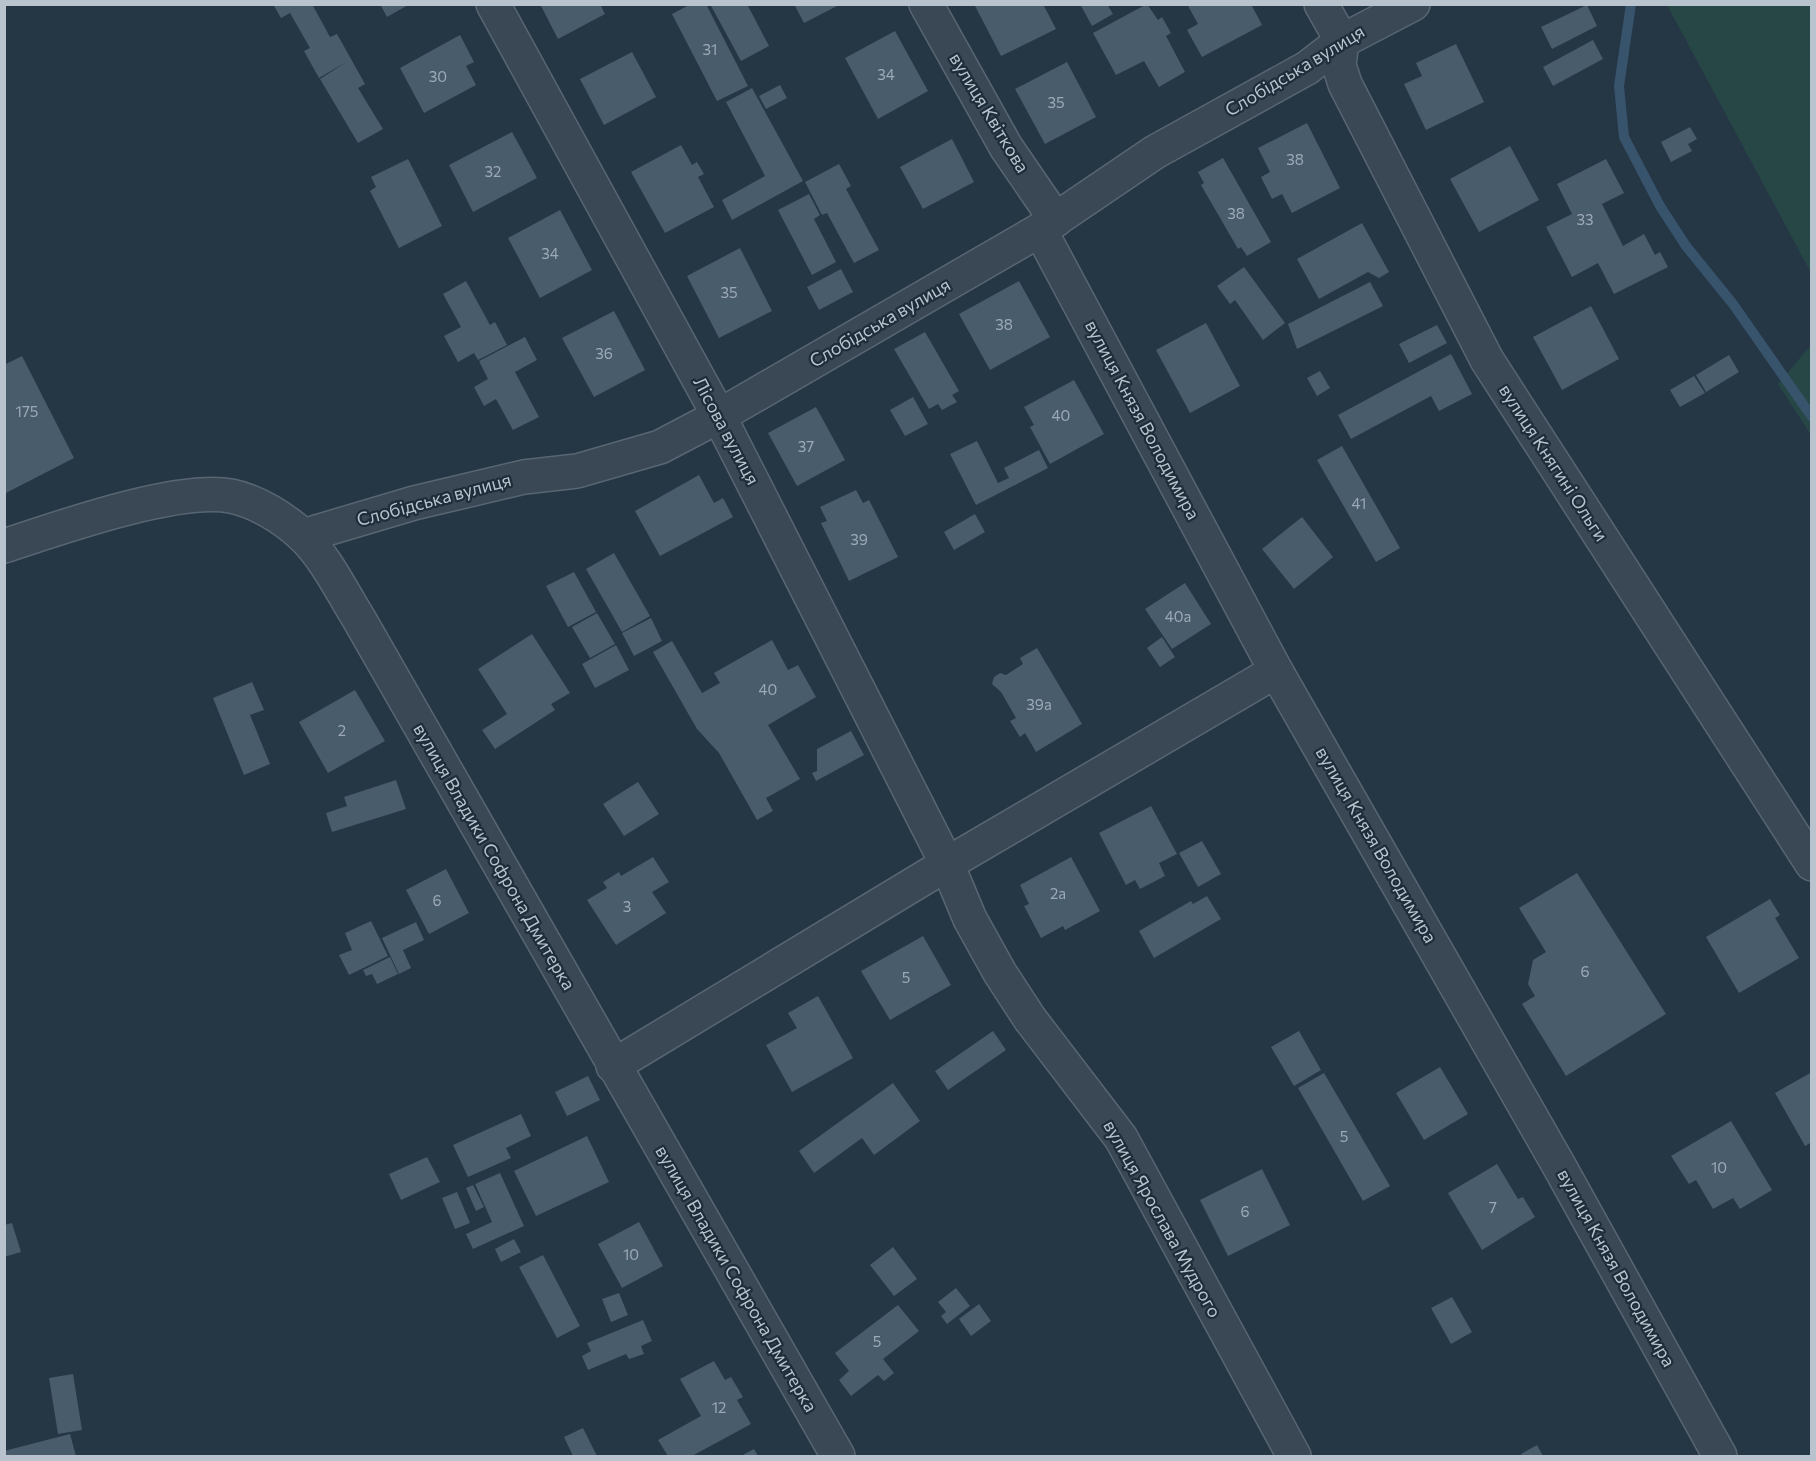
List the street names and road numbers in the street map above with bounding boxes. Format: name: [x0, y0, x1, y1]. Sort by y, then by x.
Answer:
street label: Слобідська вулиця: [1221, 20, 1368, 121]
street label: вулиця Квіткова: [945, 49, 1034, 176]
street label: Слобідська вулиця: [805, 273, 954, 371]
street label: вулиця Князя Володимира: [1081, 316, 1205, 523]
street label: Лісова вулиця: [689, 373, 765, 488]
street label: вулиця Княгині Ольги: [1495, 380, 1613, 545]
street label: Слобідська вулиця: [354, 468, 513, 530]
street label: вулиця Владики Софрона Дмитерка: [409, 719, 580, 994]
street label: вулиця Князя Володимира: [1312, 743, 1442, 946]
street label: вулиця Ярослава Мудрого: [1099, 1116, 1226, 1321]
street label: вулиця Владики Софрона Дмитерка: [651, 1141, 822, 1416]
street label: вулиця Князя Володимира: [1553, 1165, 1681, 1370]

